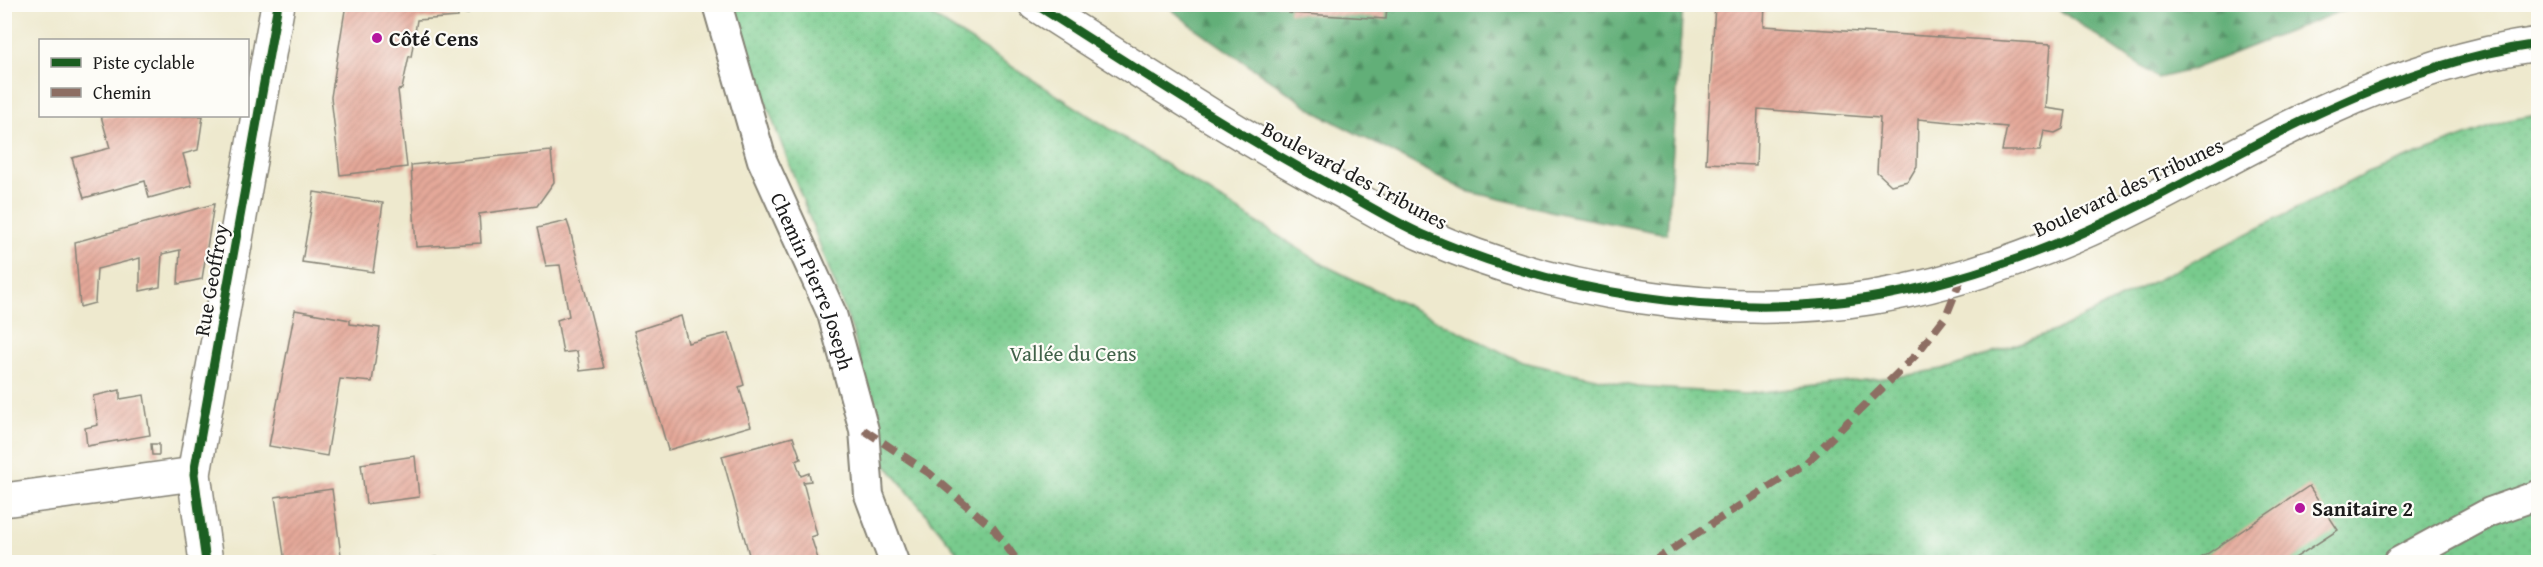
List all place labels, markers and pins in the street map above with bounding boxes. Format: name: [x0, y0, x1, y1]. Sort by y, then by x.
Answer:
place label: Côté Cens: [389, 23, 479, 54]
marker: Côté Cens: [370, 31, 384, 45]
place label: Sanitaire 2: [2312, 493, 2413, 524]
marker: Sanitaire 2: [2293, 501, 2307, 515]

